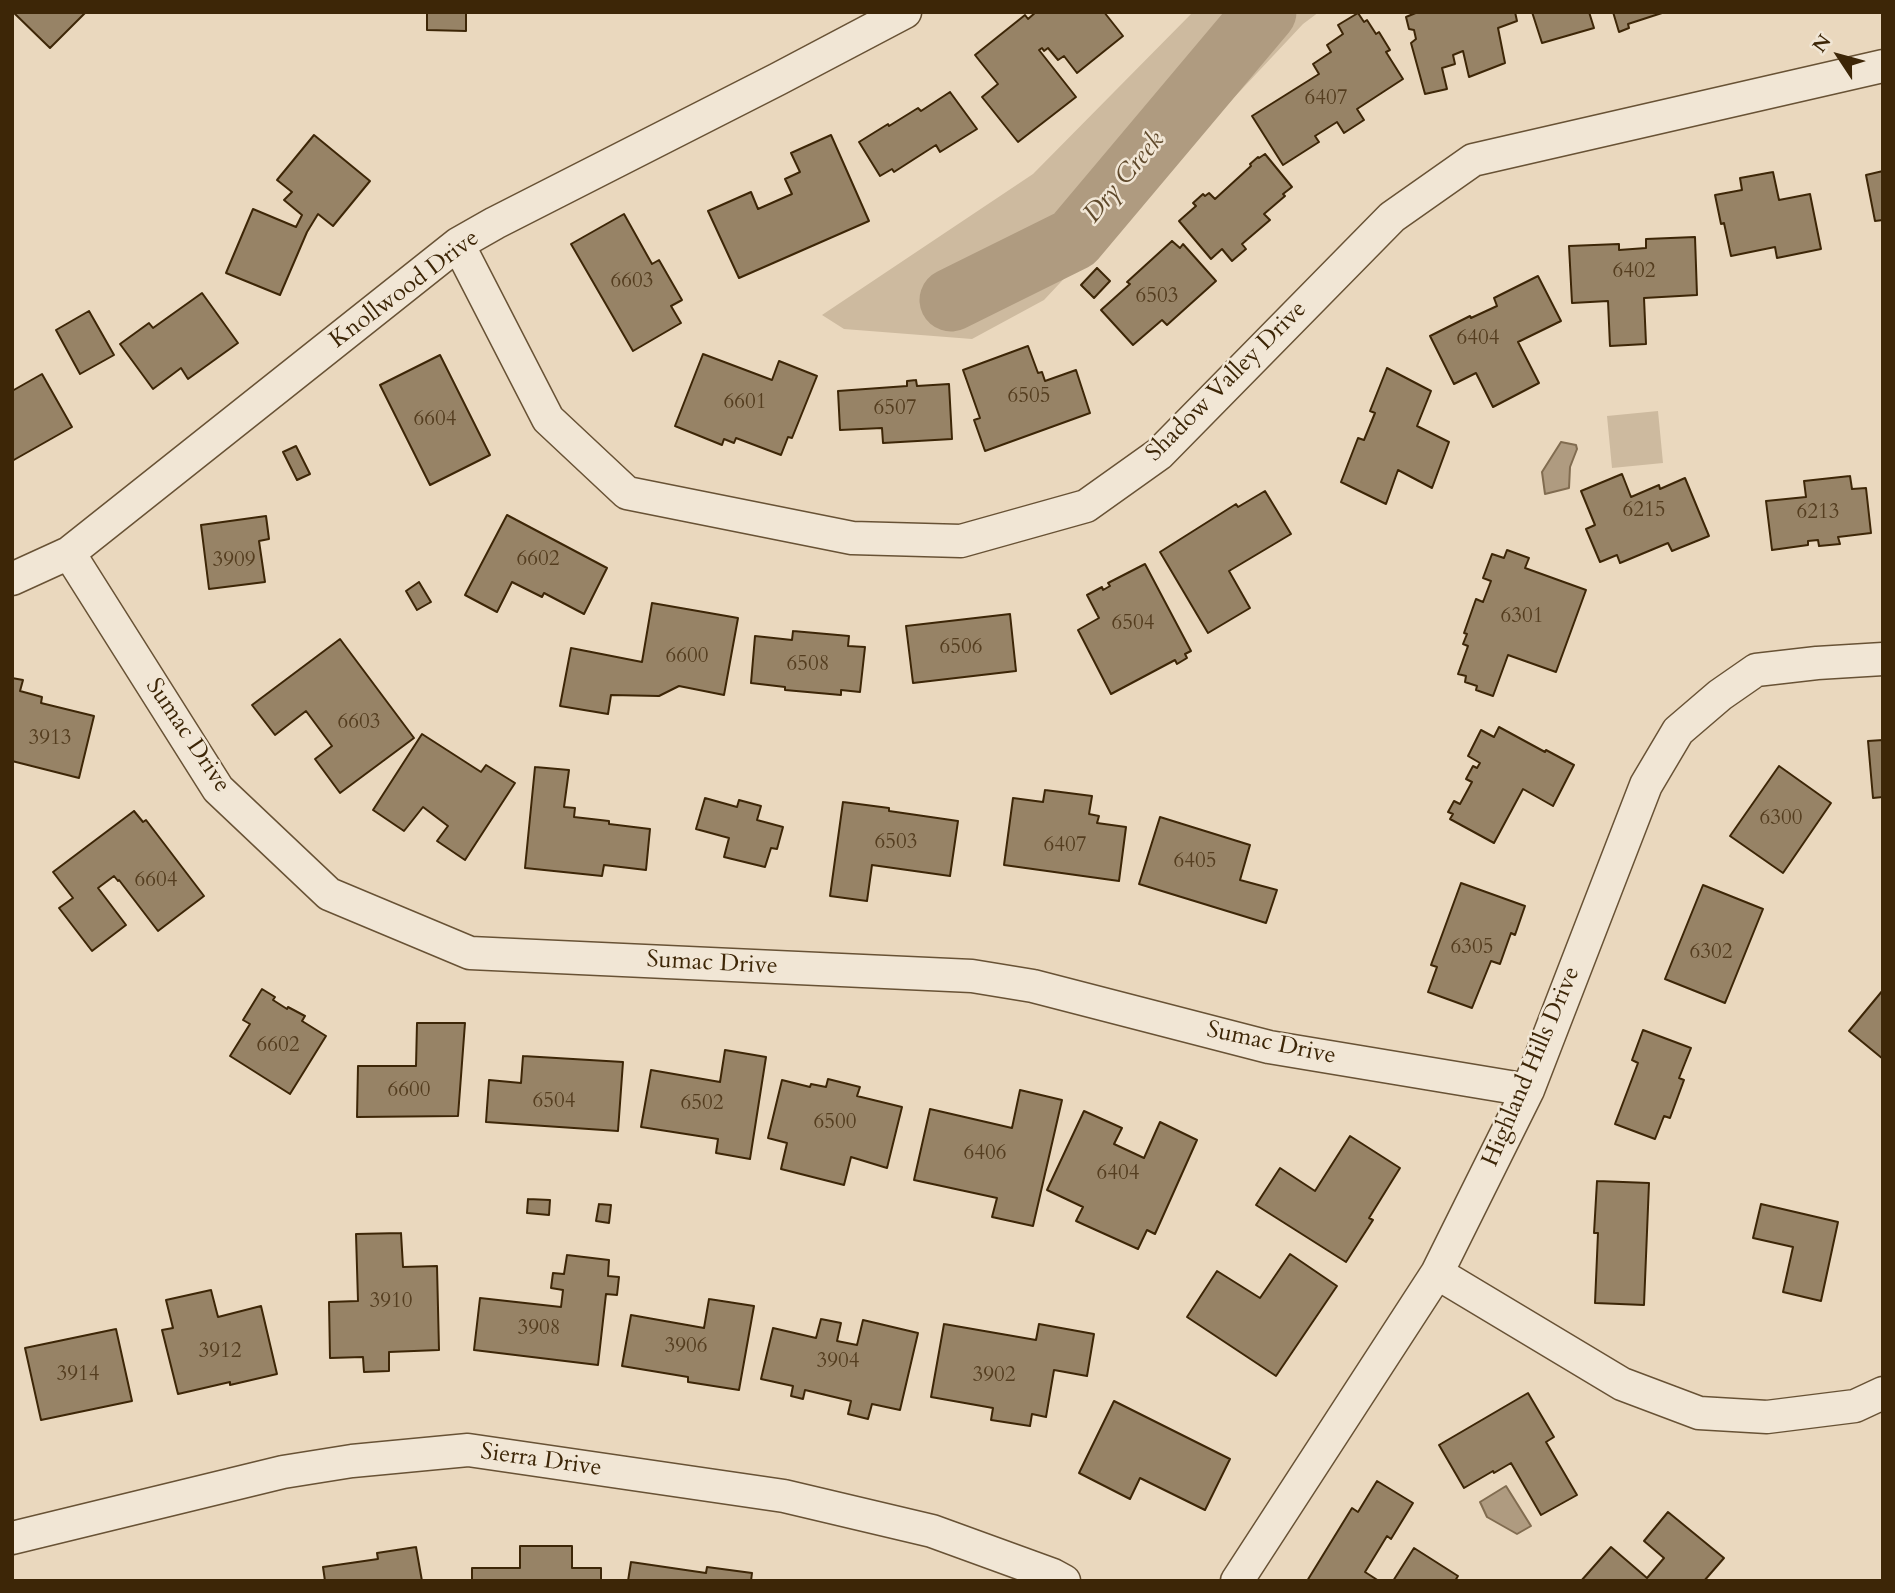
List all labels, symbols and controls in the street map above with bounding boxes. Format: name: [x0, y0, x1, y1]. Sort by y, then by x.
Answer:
north arrow: [1804, 21, 1874, 91]
text: N: [1807, 29, 1837, 58]
house number: 6407: [1304, 86, 1348, 112]
water label: Dry Creek: [1078, 126, 1172, 230]
street label: Knollwood Drive: [325, 225, 485, 355]
house number: 6402: [1612, 259, 1656, 285]
house number: 6603: [610, 269, 654, 295]
house number: 6503: [1135, 284, 1179, 310]
street label: Shadow Valley Drive: [1141, 296, 1313, 468]
house number: 6404: [1456, 326, 1500, 352]
house number: 6505: [1007, 384, 1051, 410]
house number: 6601: [723, 390, 767, 416]
house number: 6507: [873, 396, 917, 422]
house number: 6604: [413, 407, 457, 433]
house number: 6215: [1622, 498, 1666, 524]
house number: 6213: [1796, 500, 1840, 526]
house number: 6602: [516, 547, 560, 573]
house number: 3909: [212, 548, 256, 574]
house number: 6301: [1500, 604, 1544, 630]
house number: 6504: [1111, 611, 1155, 637]
house number: 6506: [939, 635, 983, 661]
house number: 6600: [665, 644, 709, 670]
house number: 6508: [786, 652, 830, 678]
street label: Sumac Drive: [138, 674, 236, 798]
house number: 6603: [337, 710, 381, 736]
house number: 3913: [28, 726, 72, 752]
house number: 6300: [1759, 806, 1803, 832]
house number: 6503: [874, 830, 918, 856]
house number: 6407: [1043, 833, 1087, 859]
house number: 6405: [1173, 849, 1217, 875]
house number: 6604: [134, 868, 178, 894]
house number: 6305: [1450, 935, 1494, 961]
house number: 6302: [1689, 940, 1733, 966]
street label: Sumac Drive: [646, 946, 778, 982]
street label: Highland Hills Drive: [1477, 963, 1587, 1171]
street label: Sumac Drive: [1204, 1016, 1338, 1072]
house number: 6602: [256, 1033, 300, 1059]
house number: 6600: [387, 1078, 431, 1104]
house number: 6504: [532, 1089, 576, 1115]
house number: 6502: [680, 1091, 724, 1117]
house number: 6500: [813, 1110, 857, 1136]
house number: 6406: [963, 1141, 1007, 1167]
house number: 6404: [1096, 1161, 1140, 1187]
house number: 3910: [369, 1289, 413, 1315]
house number: 3908: [517, 1316, 561, 1342]
house number: 3906: [664, 1334, 708, 1360]
house number: 3912: [198, 1339, 242, 1365]
house number: 3904: [816, 1349, 860, 1375]
house number: 3914: [56, 1362, 100, 1388]
house number: 3902: [972, 1363, 1016, 1389]
street label: Sierra Drive: [479, 1438, 603, 1484]

